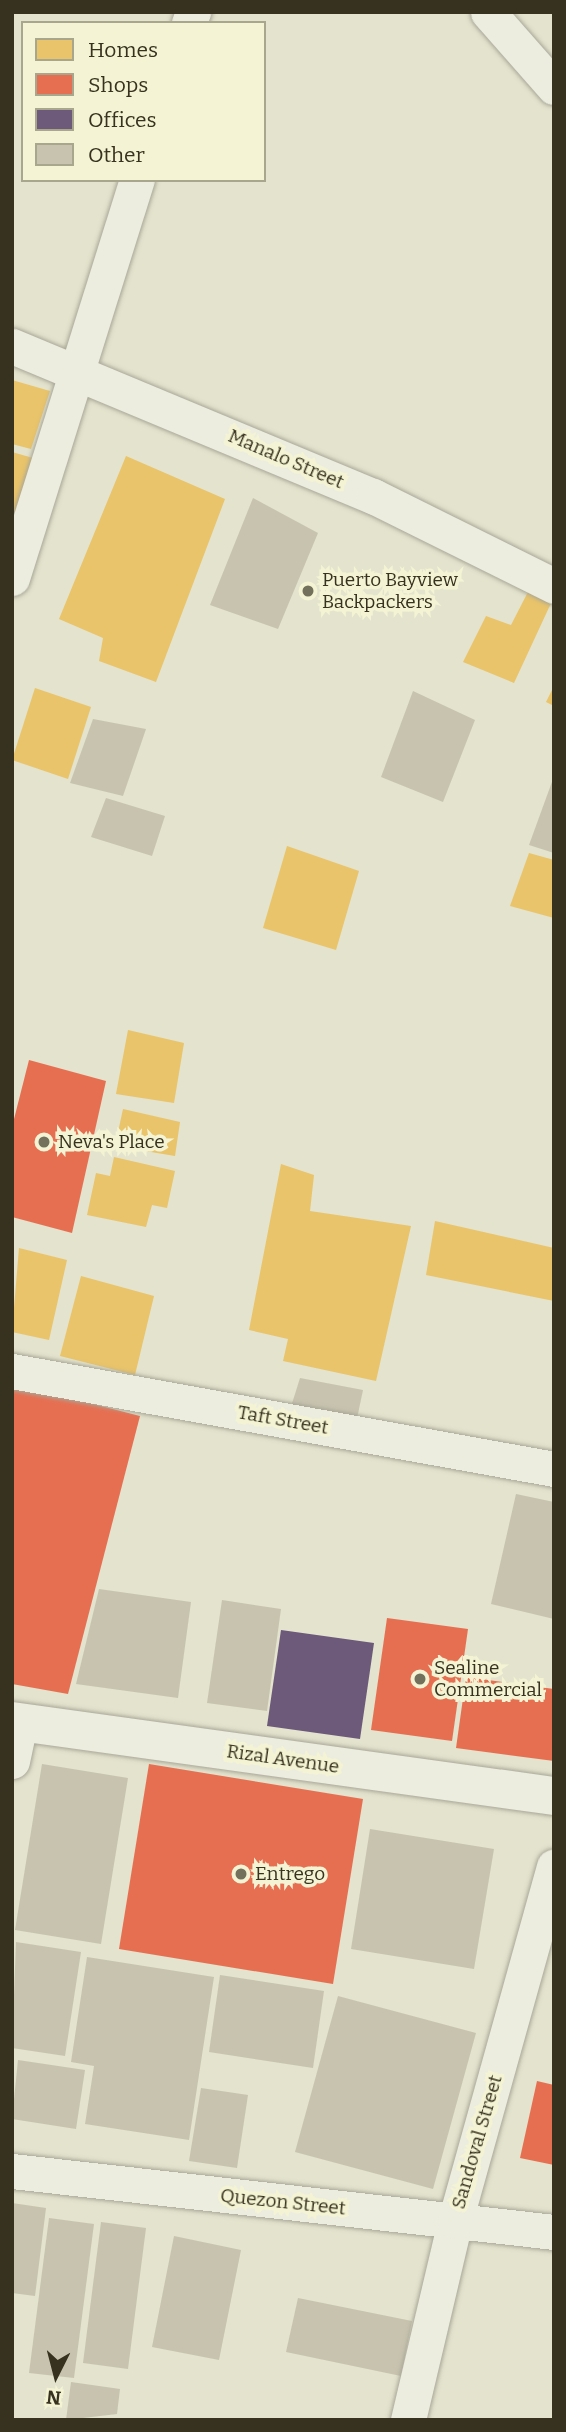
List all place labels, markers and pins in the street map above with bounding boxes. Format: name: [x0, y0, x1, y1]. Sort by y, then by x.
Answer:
place label: Puerto Bayview Backpackers: [322, 569, 458, 613]
marker: Puerto Bayview Backpackers: [300, 583, 316, 599]
place label: Neva's Place: [58, 1131, 165, 1153]
marker: Neva's Place: [36, 1134, 52, 1150]
place label: Sealine Commercial: [434, 1657, 542, 1701]
marker: Sealine Commercial: [412, 1671, 428, 1687]
place label: Entrego: [255, 1863, 325, 1885]
marker: Entrego: [233, 1866, 249, 1882]

